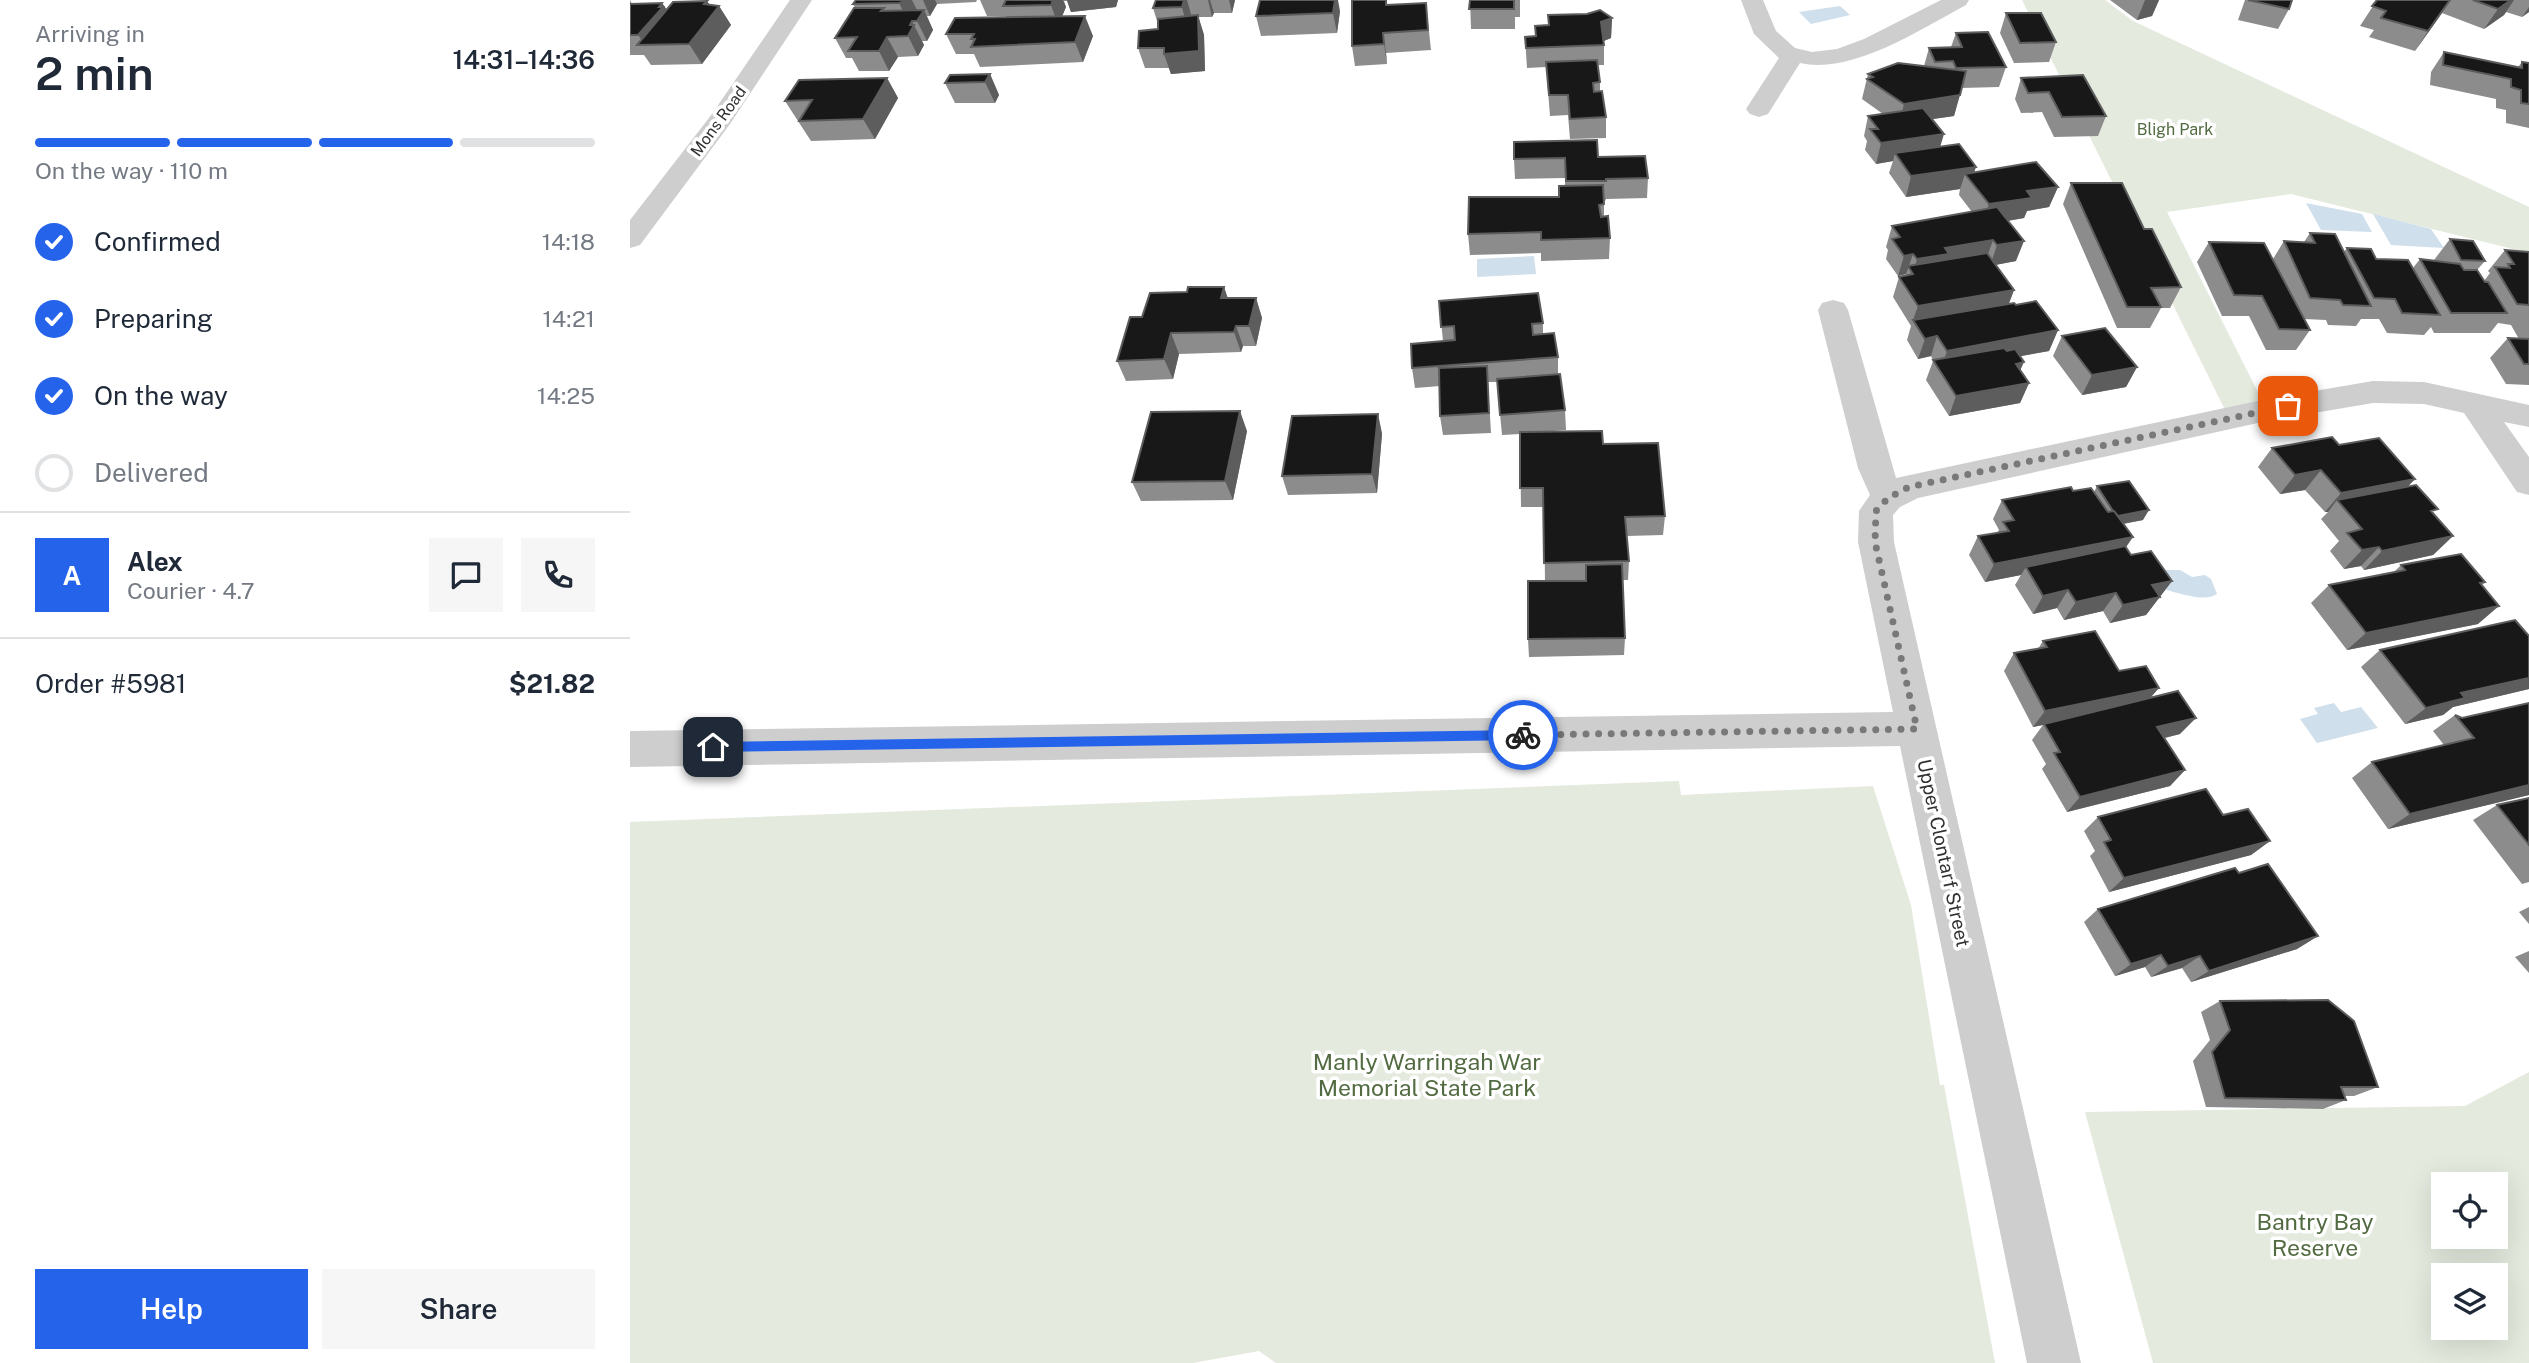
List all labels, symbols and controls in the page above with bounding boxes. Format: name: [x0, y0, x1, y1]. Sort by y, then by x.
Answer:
text: Arriving in: [35, 20, 145, 47]
text: 14:31–14:36: [452, 44, 595, 75]
text: 2 min: [35, 46, 154, 100]
street label: Mons Road: [687, 83, 750, 160]
park label: Bligh Park: [2137, 120, 2213, 139]
text: On the way · 110 m: [35, 157, 228, 184]
icon: check: [35, 223, 73, 261]
text: Confirmed: [94, 226, 221, 257]
text: 14:18: [542, 228, 595, 255]
icon: check: [35, 300, 73, 338]
text: Preparing: [94, 303, 213, 334]
text: 14:21: [542, 305, 595, 332]
pin: [2258, 376, 2318, 436]
icon: check: [35, 377, 73, 415]
text: On the way: [94, 380, 228, 411]
text: 14:25: [537, 382, 595, 409]
icon: bag: [2269, 387, 2307, 425]
text: Delivered: [94, 457, 209, 488]
button: chat: [429, 538, 503, 612]
button: phone: [521, 538, 595, 612]
text: Alex: [127, 546, 183, 577]
text: A: [63, 560, 81, 591]
text: Courier · 4.7: [127, 577, 255, 604]
text: Order #5981: [35, 668, 186, 699]
text: $21.82: [509, 668, 595, 699]
courier: [1488, 700, 1558, 770]
icon: bike: [1504, 716, 1542, 754]
pin: [683, 717, 743, 777]
icon: home: [694, 728, 732, 766]
street label: Upper Clontarf Street: [1913, 757, 1975, 949]
park label: Manly Warringah War Memorial State Park: [1313, 1048, 1541, 1101]
map controls: [2431, 1172, 2508, 1340]
button: locate: [2431, 1172, 2508, 1249]
park label: Bantry Bay Reserve: [2256, 1208, 2374, 1261]
button: layers: [2431, 1263, 2508, 1340]
button: Help: [35, 1269, 308, 1349]
button: Share: [322, 1269, 595, 1349]

